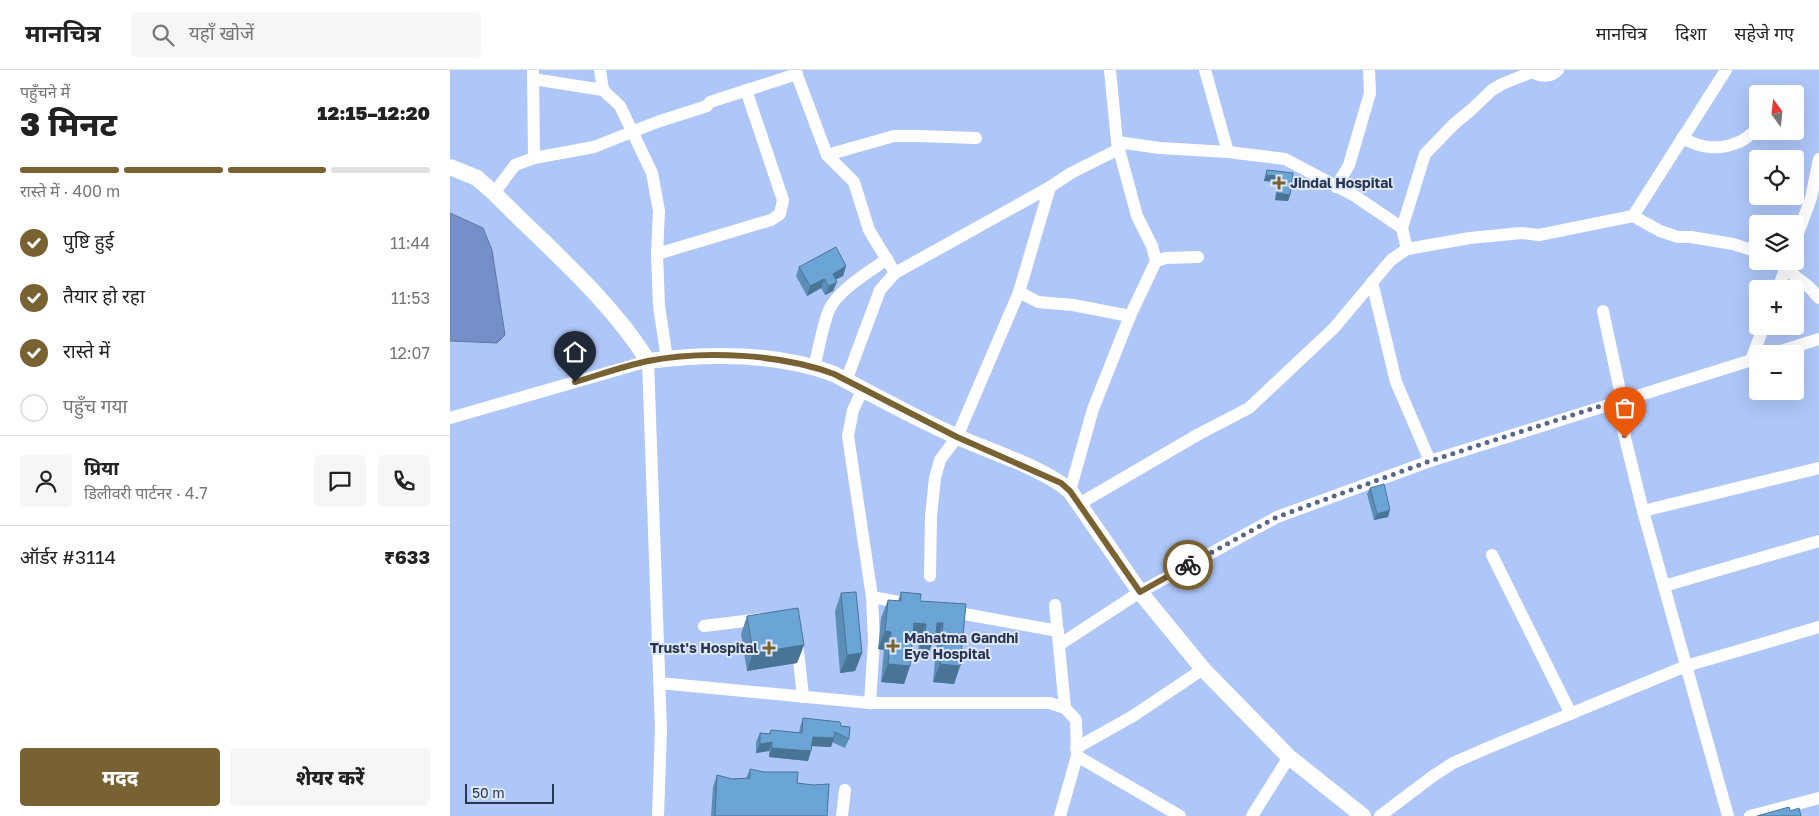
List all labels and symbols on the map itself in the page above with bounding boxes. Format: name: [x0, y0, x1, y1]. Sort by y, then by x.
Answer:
north arrow: [1749, 85, 1804, 140]
place label: Jindal Hospital: [1290, 174, 1393, 191]
marker: Jindal Hospital: [1272, 176, 1286, 190]
pin: [554, 331, 596, 382]
pin: [1604, 387, 1646, 438]
courier: [1163, 540, 1213, 590]
place label: Mahatma Gandhi Eye Hospital: [904, 629, 1019, 662]
place label: Trust's Hospital: [650, 639, 758, 656]
marker: Mahatma Gandhi Eye Hospital: [886, 639, 900, 653]
marker: Trust's Hospital: [762, 641, 776, 655]
scale bar: [465, 781, 554, 804]

